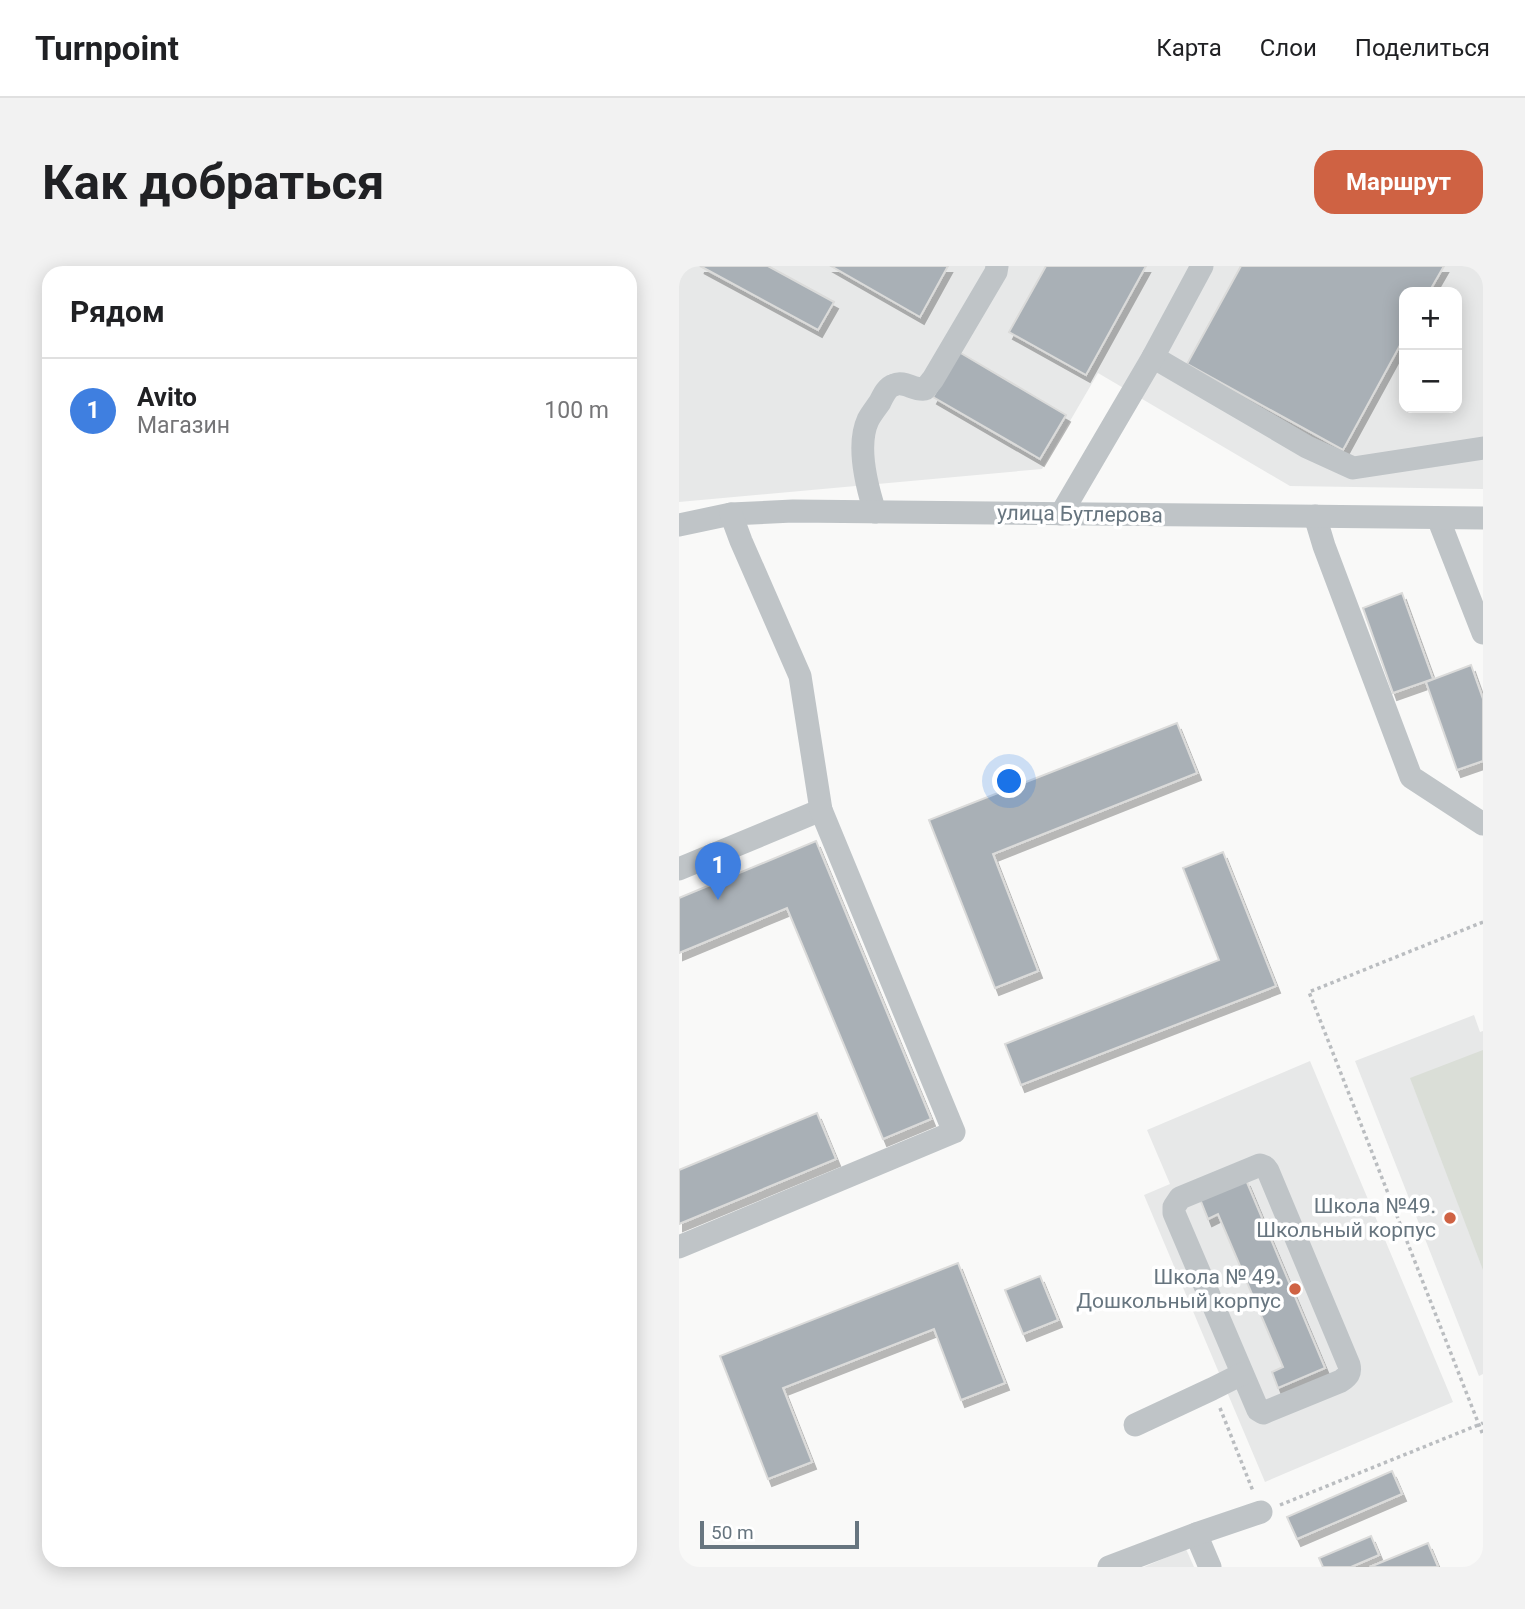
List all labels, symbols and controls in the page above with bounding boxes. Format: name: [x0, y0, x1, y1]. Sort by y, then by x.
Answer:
text: Turnpoint: [35, 29, 179, 68]
text: Карта: [1156, 34, 1222, 62]
text: Слои: [1260, 34, 1317, 62]
text: Поделиться: [1355, 34, 1490, 62]
button: Маршрут: [1314, 150, 1483, 214]
text: Как добраться: [42, 154, 384, 211]
map controls: [1399, 287, 1462, 413]
button: +: [1399, 287, 1462, 350]
text: Рядом: [70, 294, 165, 329]
button: −: [1399, 350, 1462, 413]
text: Avito: [137, 382, 197, 412]
text: 1: [86, 397, 100, 424]
text: 100 m: [544, 397, 609, 424]
text: Магазин: [137, 412, 230, 439]
street label: улица Бутлерова: [997, 501, 1163, 527]
your location: [992, 764, 1026, 798]
pin: 1: [695, 842, 741, 900]
place label: Школа №49. Школьный корпус: [1256, 1194, 1436, 1242]
marker: Школа №49. Школьный корпус: [1442, 1210, 1458, 1226]
place label: Школа № 49. Дошкольный корпус: [1076, 1265, 1281, 1313]
marker: Школа № 49. Дошкольный корпус: [1287, 1281, 1303, 1297]
scale bar: [700, 1518, 859, 1550]
text: 50 m: [711, 1521, 754, 1544]

